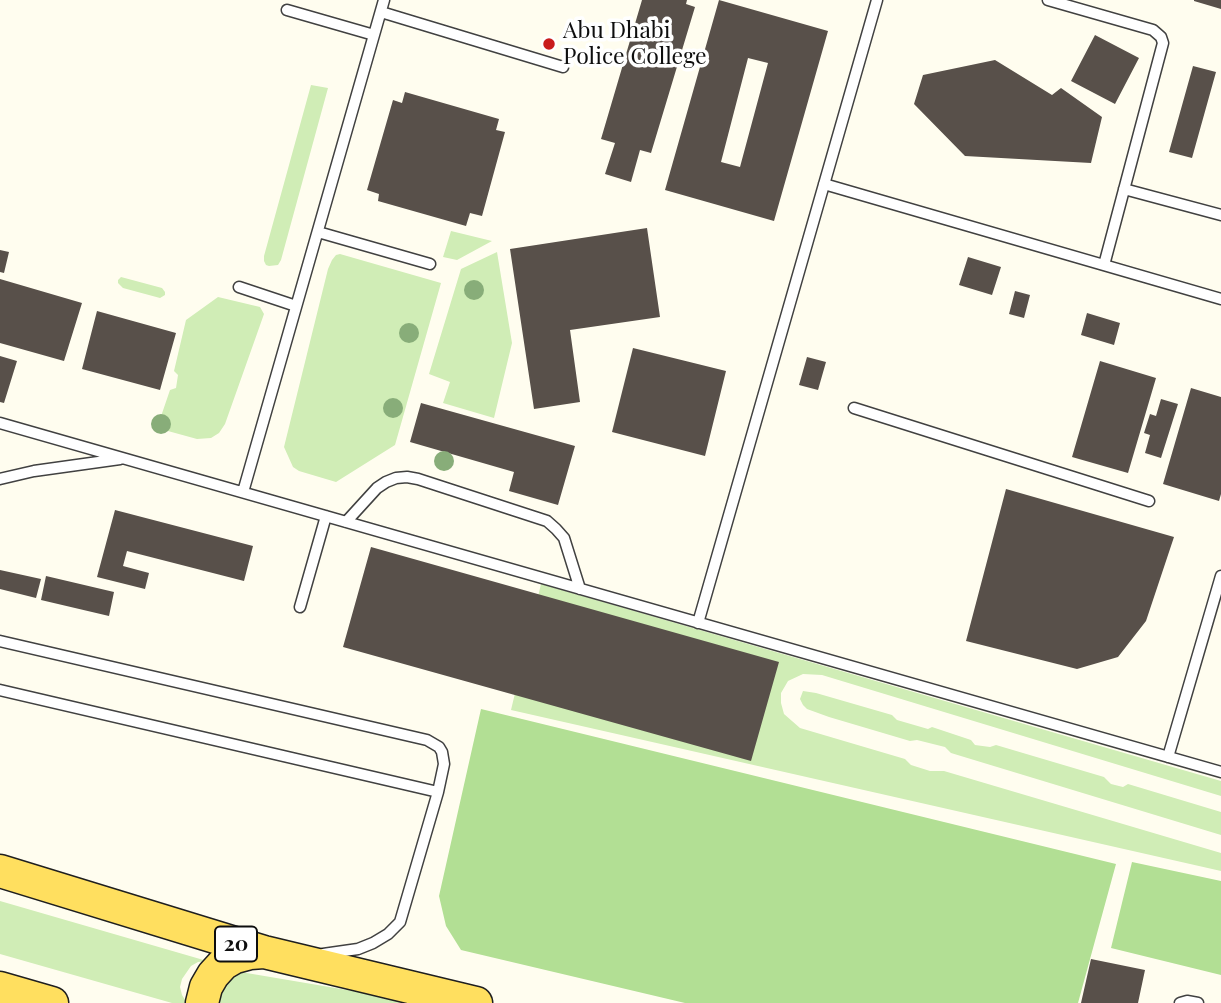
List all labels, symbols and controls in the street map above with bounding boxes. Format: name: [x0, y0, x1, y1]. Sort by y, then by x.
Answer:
place label: Abu Dhabi Police College: [563, 17, 707, 71]
marker: Abu Dhabi Police College: [541, 36, 557, 52]
road number: 20: [215, 926, 257, 962]

